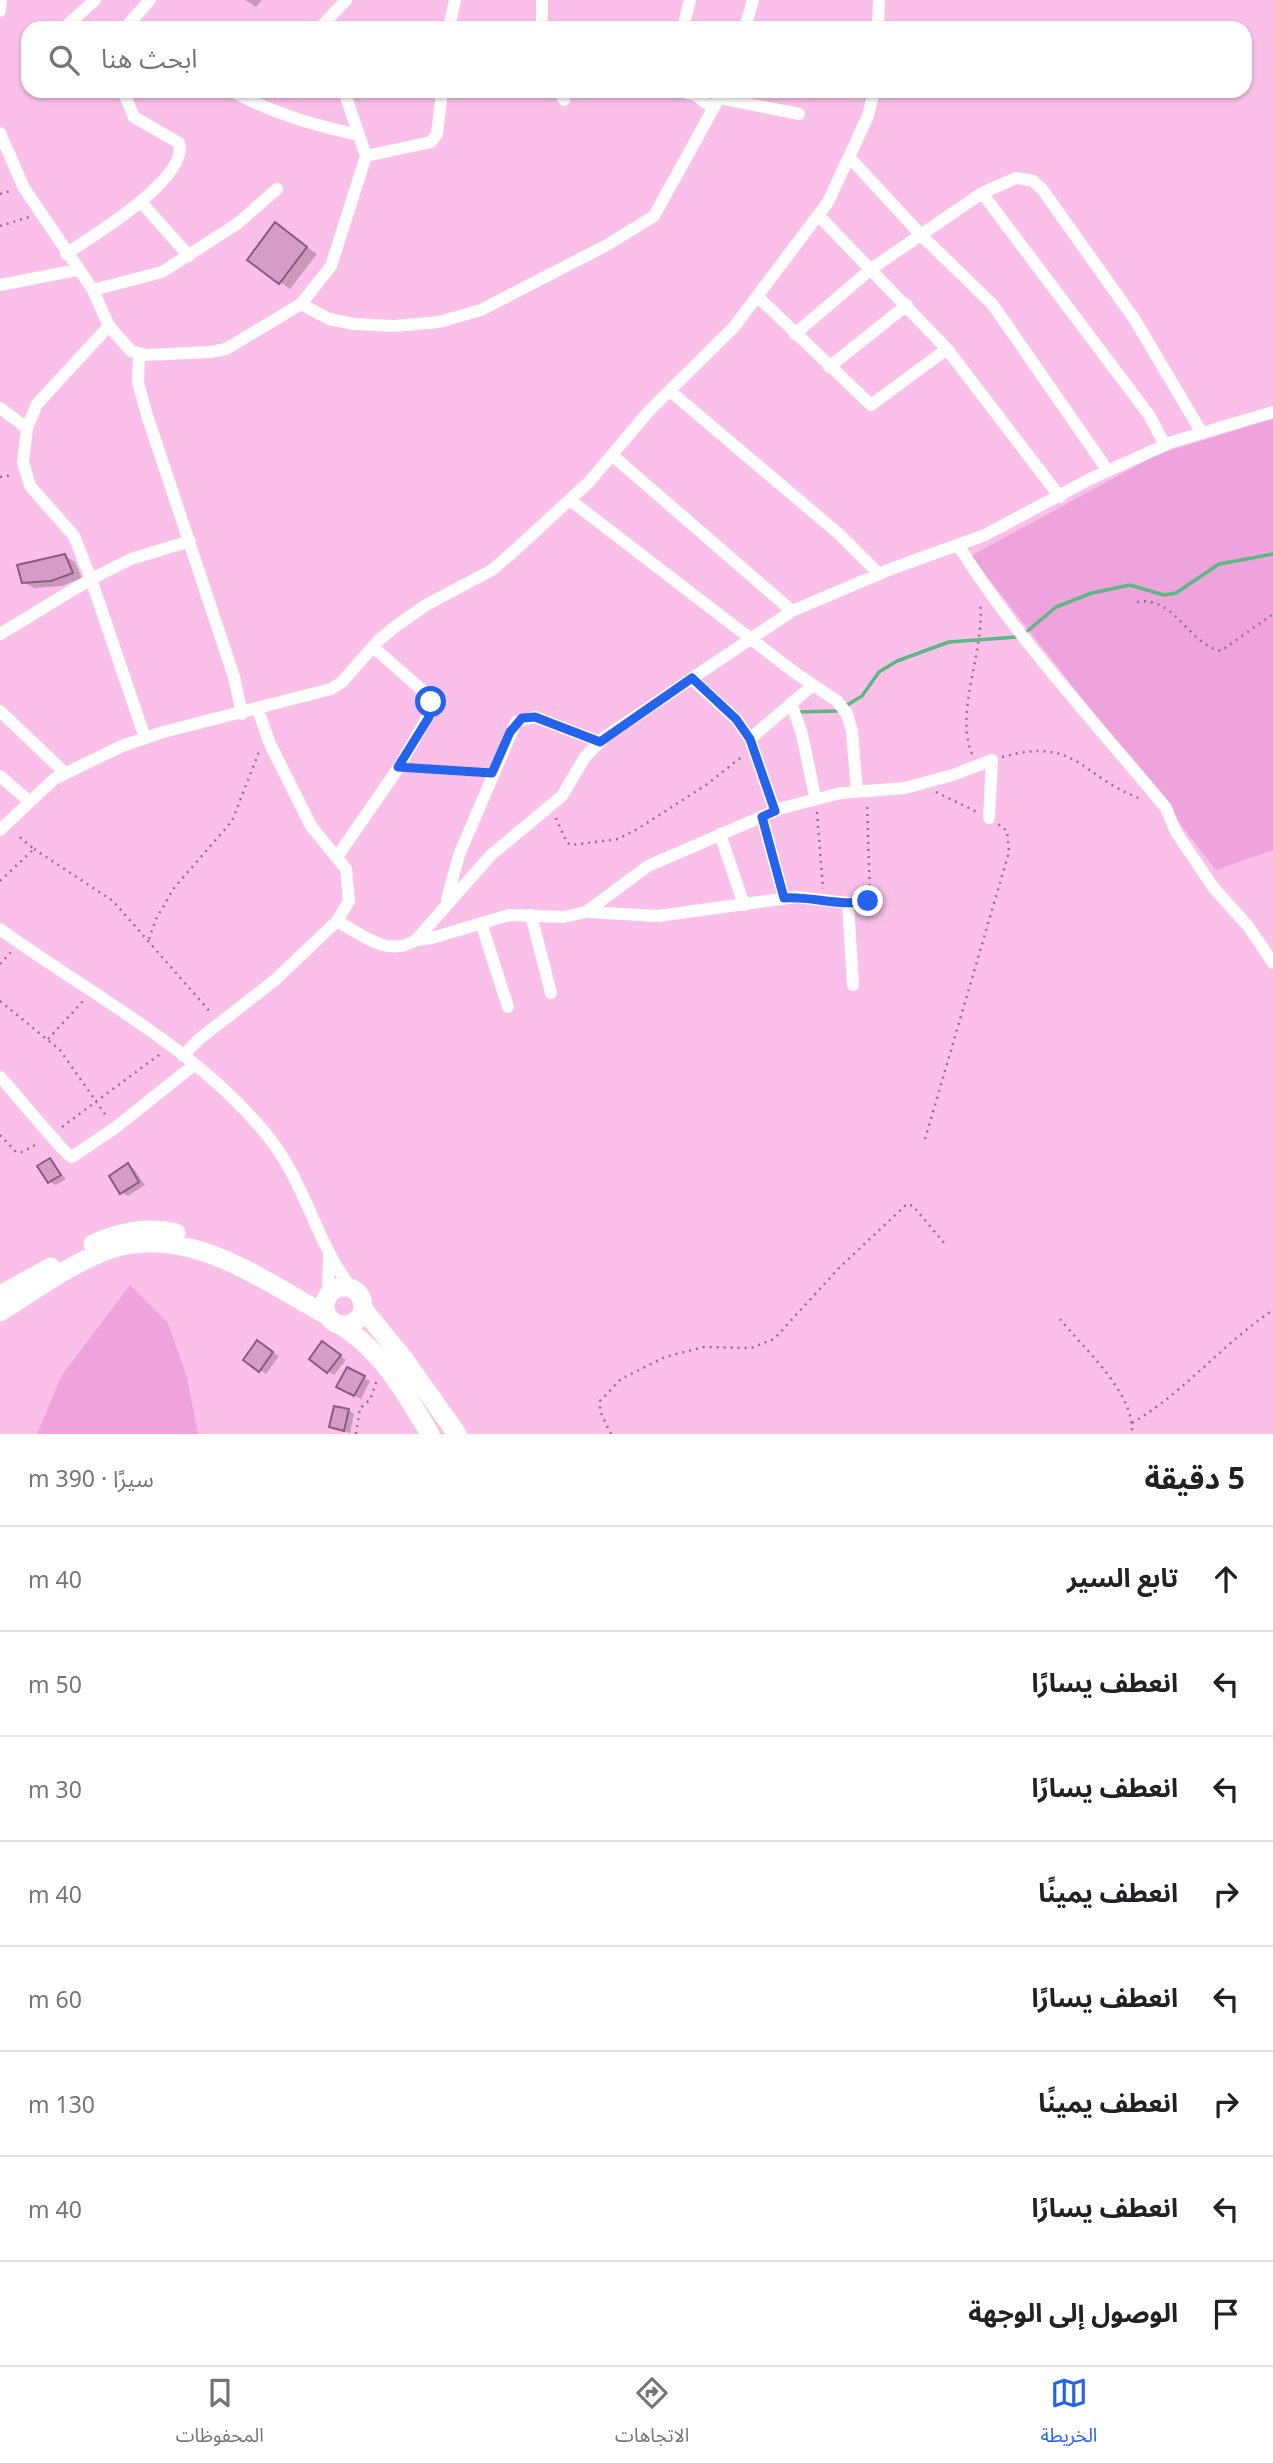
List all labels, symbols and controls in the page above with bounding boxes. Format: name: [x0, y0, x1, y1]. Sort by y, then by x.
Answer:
search box: [21, 21, 1252, 98]
text: ابحث هنا: [101, 40, 197, 76]
icon: search: [45, 41, 83, 79]
route start: [415, 686, 446, 717]
route end: [852, 885, 883, 916]
text: 5 دقيقة: [1145, 1457, 1245, 1498]
text: سيرًا · 390 m: [28, 1462, 154, 1494]
text: تابع السير: [1067, 1559, 1178, 1595]
icon: ahead: [1207, 1560, 1245, 1598]
text: 40 m: [28, 1563, 82, 1595]
text: انعطف يسارًا: [1032, 1664, 1178, 1700]
icon: left: [1207, 1665, 1245, 1703]
text: 50 m: [28, 1668, 82, 1700]
text: انعطف يسارًا: [1032, 1769, 1178, 1805]
icon: left: [1207, 1770, 1245, 1808]
text: 30 m: [28, 1773, 82, 1805]
text: انعطف يمينًا: [1038, 1874, 1178, 1910]
icon: right: [1207, 1875, 1245, 1913]
text: 40 m: [28, 1878, 82, 1910]
text: انعطف يسارًا: [1032, 1979, 1178, 2015]
icon: left: [1207, 1980, 1245, 2018]
text: 60 m: [28, 1983, 82, 2015]
text: انعطف يمينًا: [1038, 2084, 1178, 2120]
icon: right: [1207, 2085, 1245, 2123]
text: 130 m: [28, 2088, 95, 2120]
text: انعطف يسارًا: [1032, 2189, 1178, 2225]
icon: left: [1207, 2190, 1245, 2228]
text: 40 m: [28, 2193, 82, 2225]
text: الوصول إلى الوجهة: [968, 2294, 1178, 2330]
icon: arrive: [1207, 2295, 1245, 2333]
tab: المحفوظات: [176, 2374, 264, 2456]
tab: الاتجاهات: [615, 2374, 689, 2456]
tab: الخريطة: [1040, 2374, 1097, 2456]

